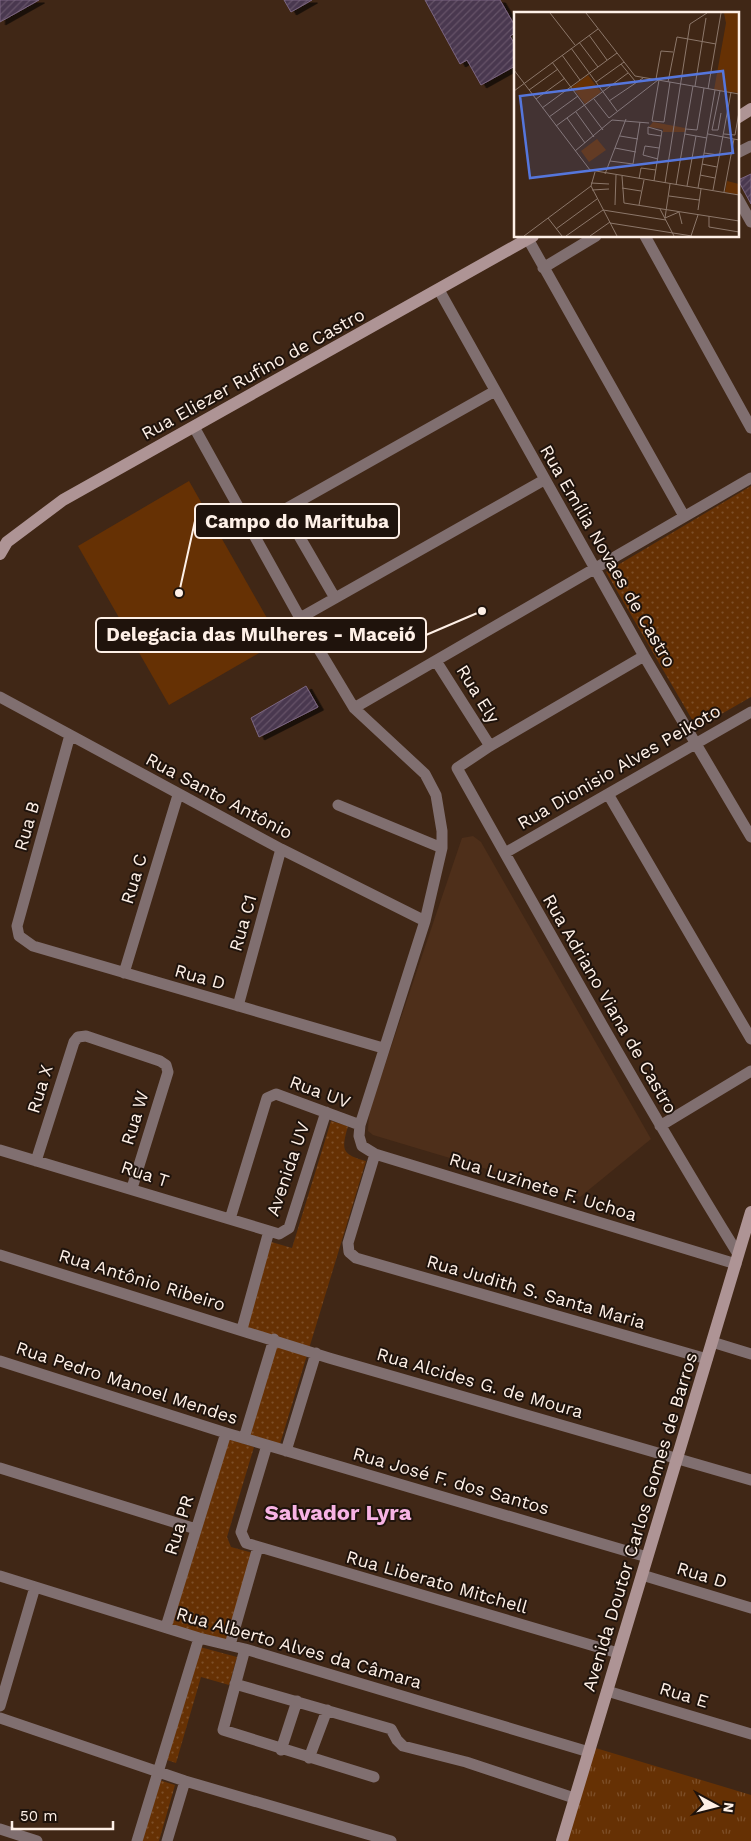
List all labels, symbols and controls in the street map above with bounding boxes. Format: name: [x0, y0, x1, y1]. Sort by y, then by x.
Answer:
inset map: [514, 12, 738, 238]
street label: Rua Eliezer Rufino de Castro: [137, 303, 368, 444]
street label: Rua Emília Novaes de Castro: [536, 441, 681, 670]
callout: Campo do Marituba: [195, 504, 399, 538]
text: Campo do Marituba: [205, 510, 389, 533]
callout: Delegacia das Mulheres - Maceió: [96, 618, 426, 652]
text: Delegacia das Mulheres - Maceió: [106, 623, 416, 646]
street label: Rua Ely: [452, 661, 505, 727]
street label: Rua Dionisio Alves Peikoto: [513, 700, 724, 833]
street label: Rua Santo Antônio: [142, 748, 296, 843]
street label: Rua B: [9, 799, 44, 853]
street label: Rua C: [116, 851, 151, 906]
street label: Rua Adriano Viana de Castro: [539, 890, 682, 1117]
street label: Rua C1: [224, 892, 261, 954]
street label: Rua D: [172, 959, 228, 994]
street label: Rua X: [22, 1062, 57, 1116]
street label: Rua UV: [287, 1071, 354, 1112]
street label: Rua W: [116, 1088, 153, 1148]
street label: Avenida UV: [262, 1119, 314, 1219]
street label: Rua Luzinete F. Uchoa: [447, 1148, 639, 1225]
street label: Rua T: [119, 1156, 172, 1191]
street label: Rua Antônio Ribeiro: [56, 1244, 228, 1315]
street label: Rua Judith S. Santa Maria: [424, 1250, 648, 1333]
street label: Rua Pedro Manoel Mendes: [14, 1337, 241, 1428]
street label: Rua Alcides G. de Moura: [374, 1343, 586, 1422]
street label: Avenida Doutor Carlos Gomes de Barros: [578, 1350, 701, 1694]
street label: Rua José F. dos Santos: [351, 1442, 552, 1519]
street label: Rua PR: [159, 1492, 198, 1557]
district label: Salvador Lyra: [265, 1500, 412, 1525]
street label: Rua Liberato Mitchell: [344, 1546, 531, 1618]
street label: Rua D: [674, 1557, 730, 1592]
street label: Rua Alberto Alves da Câmara: [174, 1602, 424, 1693]
street label: Rua E: [657, 1677, 711, 1712]
north arrow: [691, 1781, 741, 1831]
scale bar: [12, 1798, 114, 1830]
text: N: [720, 1801, 737, 1814]
text: 50 m: [20, 1807, 57, 1825]

